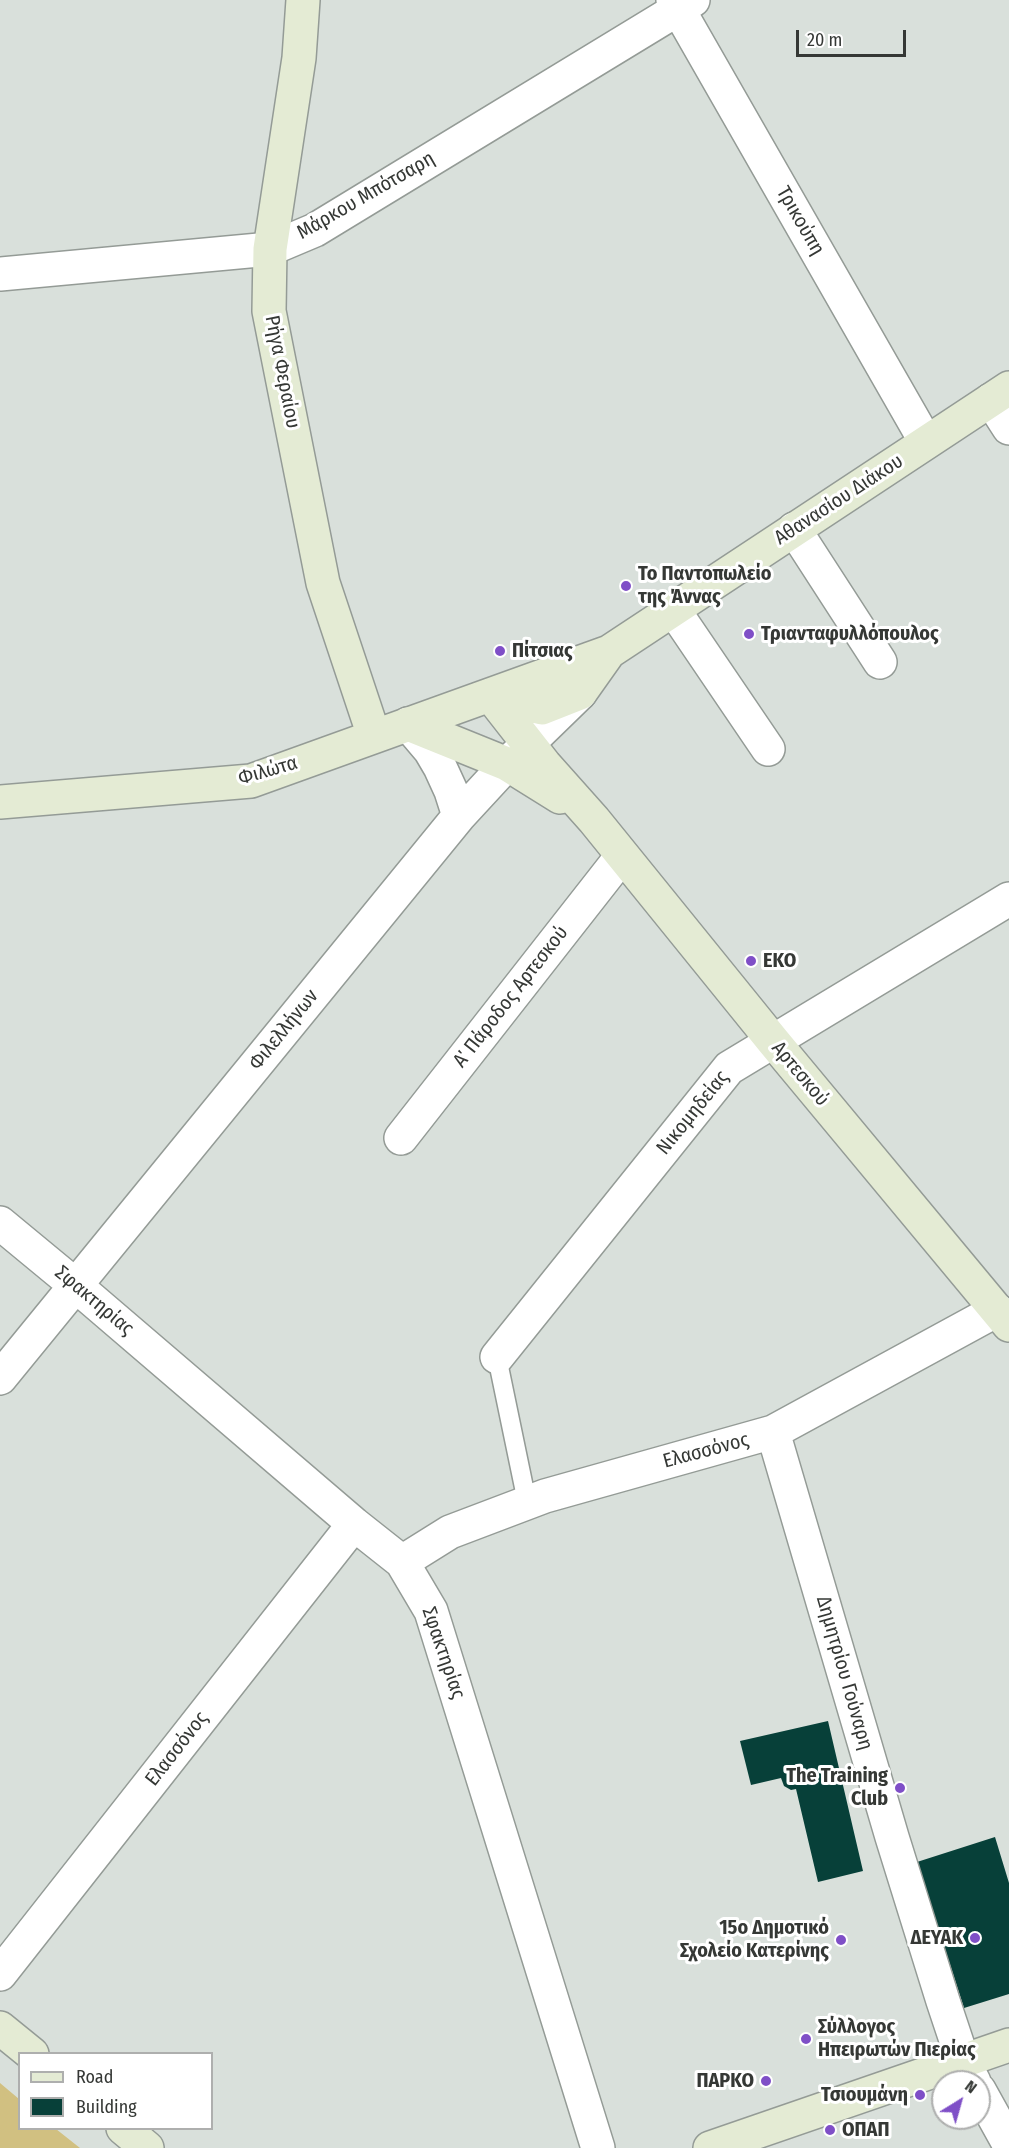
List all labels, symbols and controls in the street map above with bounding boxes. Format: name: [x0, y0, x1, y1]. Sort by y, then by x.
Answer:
scale bar: [799, 18, 908, 56]
text: 20 m: [807, 29, 842, 51]
street label: Μάρκου Μπότσαρη: [293, 147, 439, 245]
street label: Τρικούπη: [771, 182, 829, 260]
street label: Ρήγα Φεραίου: [259, 313, 305, 431]
street label: Αθανασίου Διάκου: [770, 449, 908, 551]
place label: Το Παντοπωλείο της Άννας: [638, 562, 771, 609]
marker: Το Παντοπωλείο της Άννας: [619, 579, 633, 593]
place label: Τριανταφυλλόπουλος: [761, 622, 939, 646]
marker: Τριανταφυλλόπουλος: [742, 627, 756, 641]
place label: Πίτσιας: [512, 639, 573, 663]
marker: Πίτσιας: [493, 644, 507, 658]
street label: Φιλώτα: [236, 751, 300, 791]
street label: Α΄ Πάροδος Αρτεσκού: [448, 921, 574, 1073]
place label: ΕΚΟ: [763, 949, 796, 973]
marker: ΕΚΟ: [744, 954, 758, 968]
street label: Φιλελλήνων: [244, 985, 324, 1075]
street label: Αρτεσκού: [766, 1037, 834, 1111]
street label: Νικομηδείας: [652, 1066, 734, 1160]
street label: Σφακτηρίας: [50, 1261, 138, 1341]
street label: Ελασσόνος: [661, 1428, 751, 1474]
street label: Δημητρίου Γούναρη: [810, 1593, 878, 1753]
street label: Σφακτηρίας: [416, 1604, 470, 1702]
street label: Ελασσόνος: [141, 1707, 213, 1791]
place label: The Training Club: [786, 1764, 888, 1811]
marker: The Training Club: [893, 1781, 907, 1795]
place label: 15ο Δημοτικό Σχολείο Κατερίνης: [680, 1916, 829, 1963]
place label: ΔΕΥΑΚ: [910, 1926, 963, 1950]
marker: ΔΕΥΑΚ: [968, 1931, 982, 1945]
marker: 15ο Δημοτικό Σχολείο Κατερίνης: [834, 1933, 848, 1947]
place label: Σύλλογος Ηπειρωτών Πιερίας: [818, 2015, 976, 2062]
marker: Σύλλογος Ηπειρωτών Πιερίας: [799, 2032, 813, 2046]
legend: [18, 2052, 213, 2130]
text: Road: [76, 2066, 113, 2088]
place label: ΠΑΡΚΟ: [696, 2069, 754, 2093]
north arrow: [931, 2070, 991, 2130]
marker: ΠΑΡΚΟ: [759, 2074, 773, 2088]
text: N: [961, 2076, 980, 2097]
place label: Τσιουμάνη: [821, 2083, 908, 2107]
marker: Τσιουμάνη: [913, 2088, 927, 2102]
text: Building: [76, 2096, 137, 2118]
place label: ΟΠΑΠ: [842, 2118, 889, 2142]
marker: ΟΠΑΠ: [823, 2123, 837, 2137]

